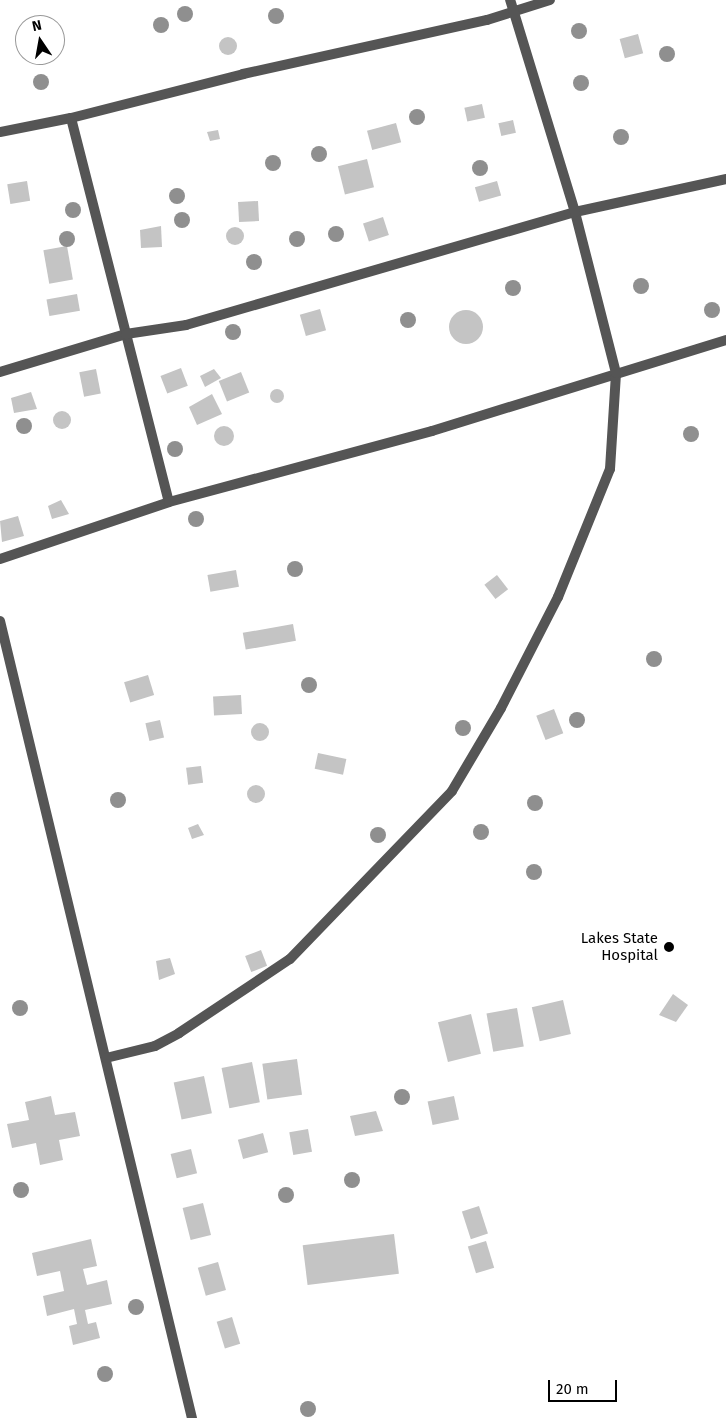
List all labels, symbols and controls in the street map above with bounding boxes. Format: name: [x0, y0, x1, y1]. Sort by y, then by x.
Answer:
north arrow: [15, 15, 65, 65]
text: N: [31, 17, 43, 35]
place label: Lakes State Hospital: [581, 929, 658, 964]
marker: Lakes State Hospital: [662, 940, 676, 954]
scale bar: [551, 1370, 620, 1402]
text: 20 m: [556, 1380, 589, 1398]

